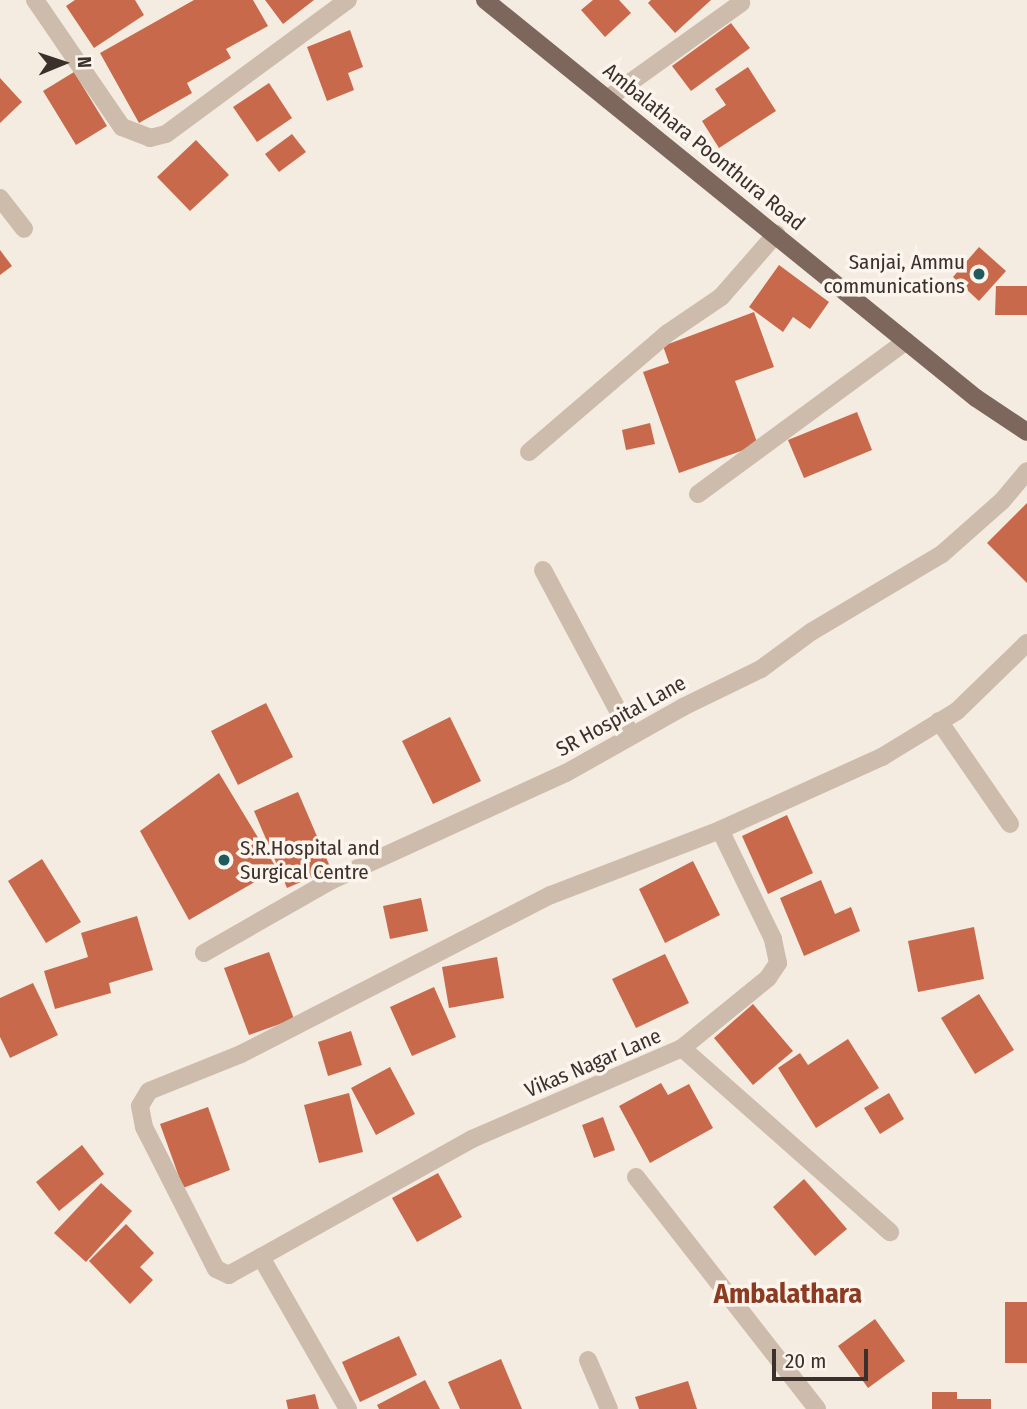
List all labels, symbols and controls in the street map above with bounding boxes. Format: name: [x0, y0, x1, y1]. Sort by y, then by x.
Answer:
north arrow: [28, 28, 98, 98]
text: N: [73, 56, 96, 68]
street label: Ambalathara Poonthura Road: [598, 58, 810, 236]
place label: Sanjai, Ammu communications: [823, 249, 965, 299]
marker: Sanjai, Ammu communications: [971, 266, 987, 282]
street label: SR Hospital Lane: [552, 670, 690, 762]
place label: S.R.Hospital and Surgical Centre: [240, 835, 380, 885]
marker: S.R.Hospital and Surgical Centre: [214, 850, 234, 870]
street label: Vikas Nagar Lane: [521, 1023, 665, 1103]
district label: Ambalathara: [714, 1277, 862, 1311]
scale bar: [775, 1336, 871, 1380]
text: 20 m: [785, 1348, 826, 1374]

